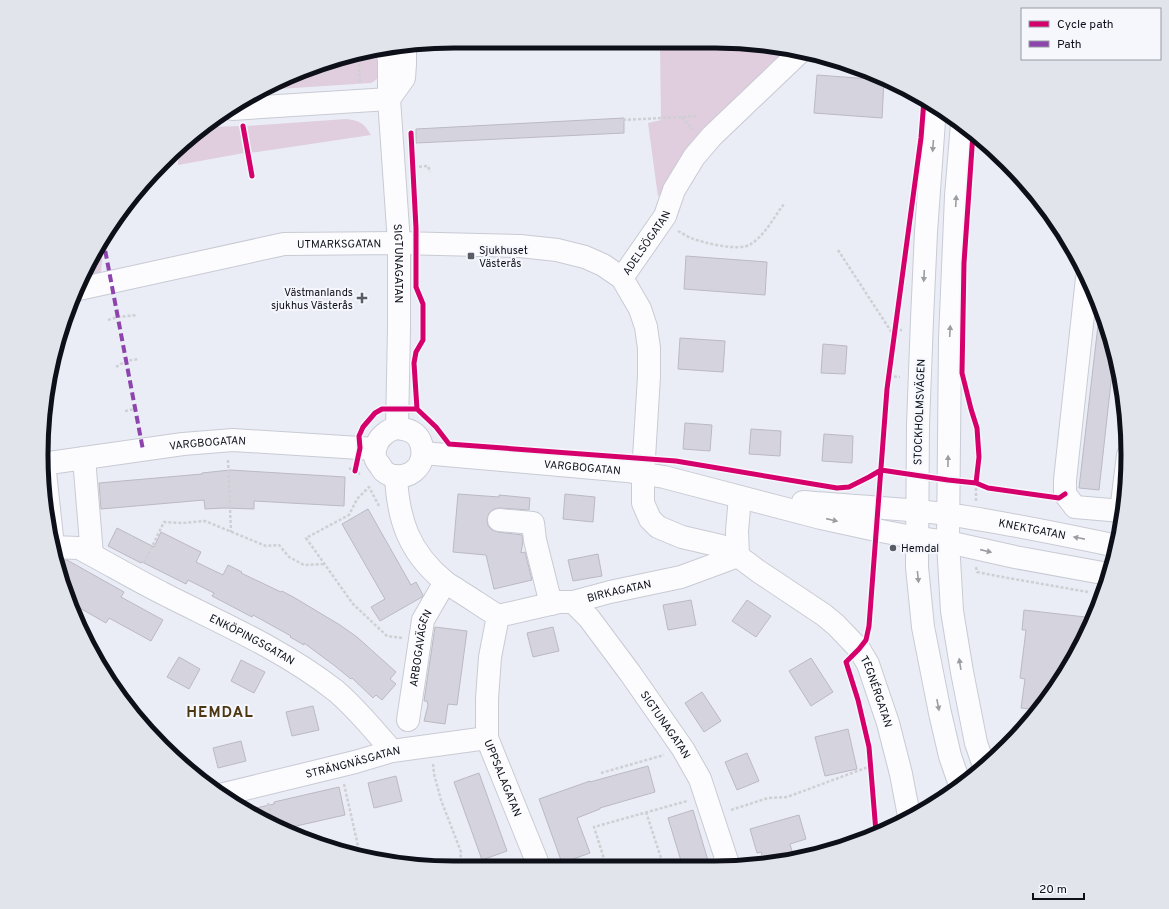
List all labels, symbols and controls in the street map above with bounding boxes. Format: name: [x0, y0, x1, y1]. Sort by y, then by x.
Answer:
legend: [1021, 8, 1161, 60]
text: Cycle path: [1057, 17, 1114, 33]
text: Path: [1057, 37, 1082, 53]
one-way arrow: [929, 140, 936, 152]
one-way arrow: [953, 194, 959, 207]
street label: ADELSÖGATAN: [620, 209, 674, 278]
street label: SIGTUNAGATAN: [390, 223, 405, 303]
street label: UTMARKSGATAN: [297, 237, 381, 252]
place label: Sjukhuset Västerås: [479, 244, 528, 271]
marker: Sjukhuset Västerås: [466, 251, 476, 261]
one-way arrow: [921, 270, 928, 282]
place label: Västmanlands sjukhus Västerås: [271, 286, 353, 313]
marker: Västmanlands sjukhus Västerås: [356, 292, 368, 304]
one-way arrow: [947, 324, 953, 337]
street label: STOCKHOLMSVÄGEN: [910, 359, 929, 465]
street label: VARGBOGATAN: [168, 434, 246, 454]
one-way arrow: [945, 454, 951, 467]
street label: VARGBOGATAN: [543, 458, 621, 478]
street label: KNEKTGATAN: [997, 517, 1067, 543]
one-way arrow: [826, 518, 838, 524]
one-way arrow: [1073, 534, 1085, 540]
place label: Hemdal: [901, 542, 939, 556]
marker: Hemdal: [888, 543, 898, 553]
one-way arrow: [979, 548, 992, 554]
one-way arrow: [915, 571, 921, 583]
street label: BIRKAGATAN: [586, 577, 653, 606]
street label: ARBOGAVÄGEN: [407, 607, 436, 688]
street label: ENKÖPINGSGATAN: [207, 612, 297, 669]
street label: TEGNÉRGATAN: [857, 653, 895, 729]
one-way arrow: [957, 658, 963, 670]
street label: SIGTUNAGATAN: [637, 688, 693, 762]
one-way arrow: [936, 699, 942, 711]
district label: HEMDAL: [186, 704, 254, 723]
street label: UPPSALAGATAN: [480, 738, 524, 819]
street label: STRÄNGNÄSGATAN: [304, 744, 401, 782]
scale bar: [1033, 875, 1084, 901]
text: 20 m: [1039, 882, 1067, 898]

